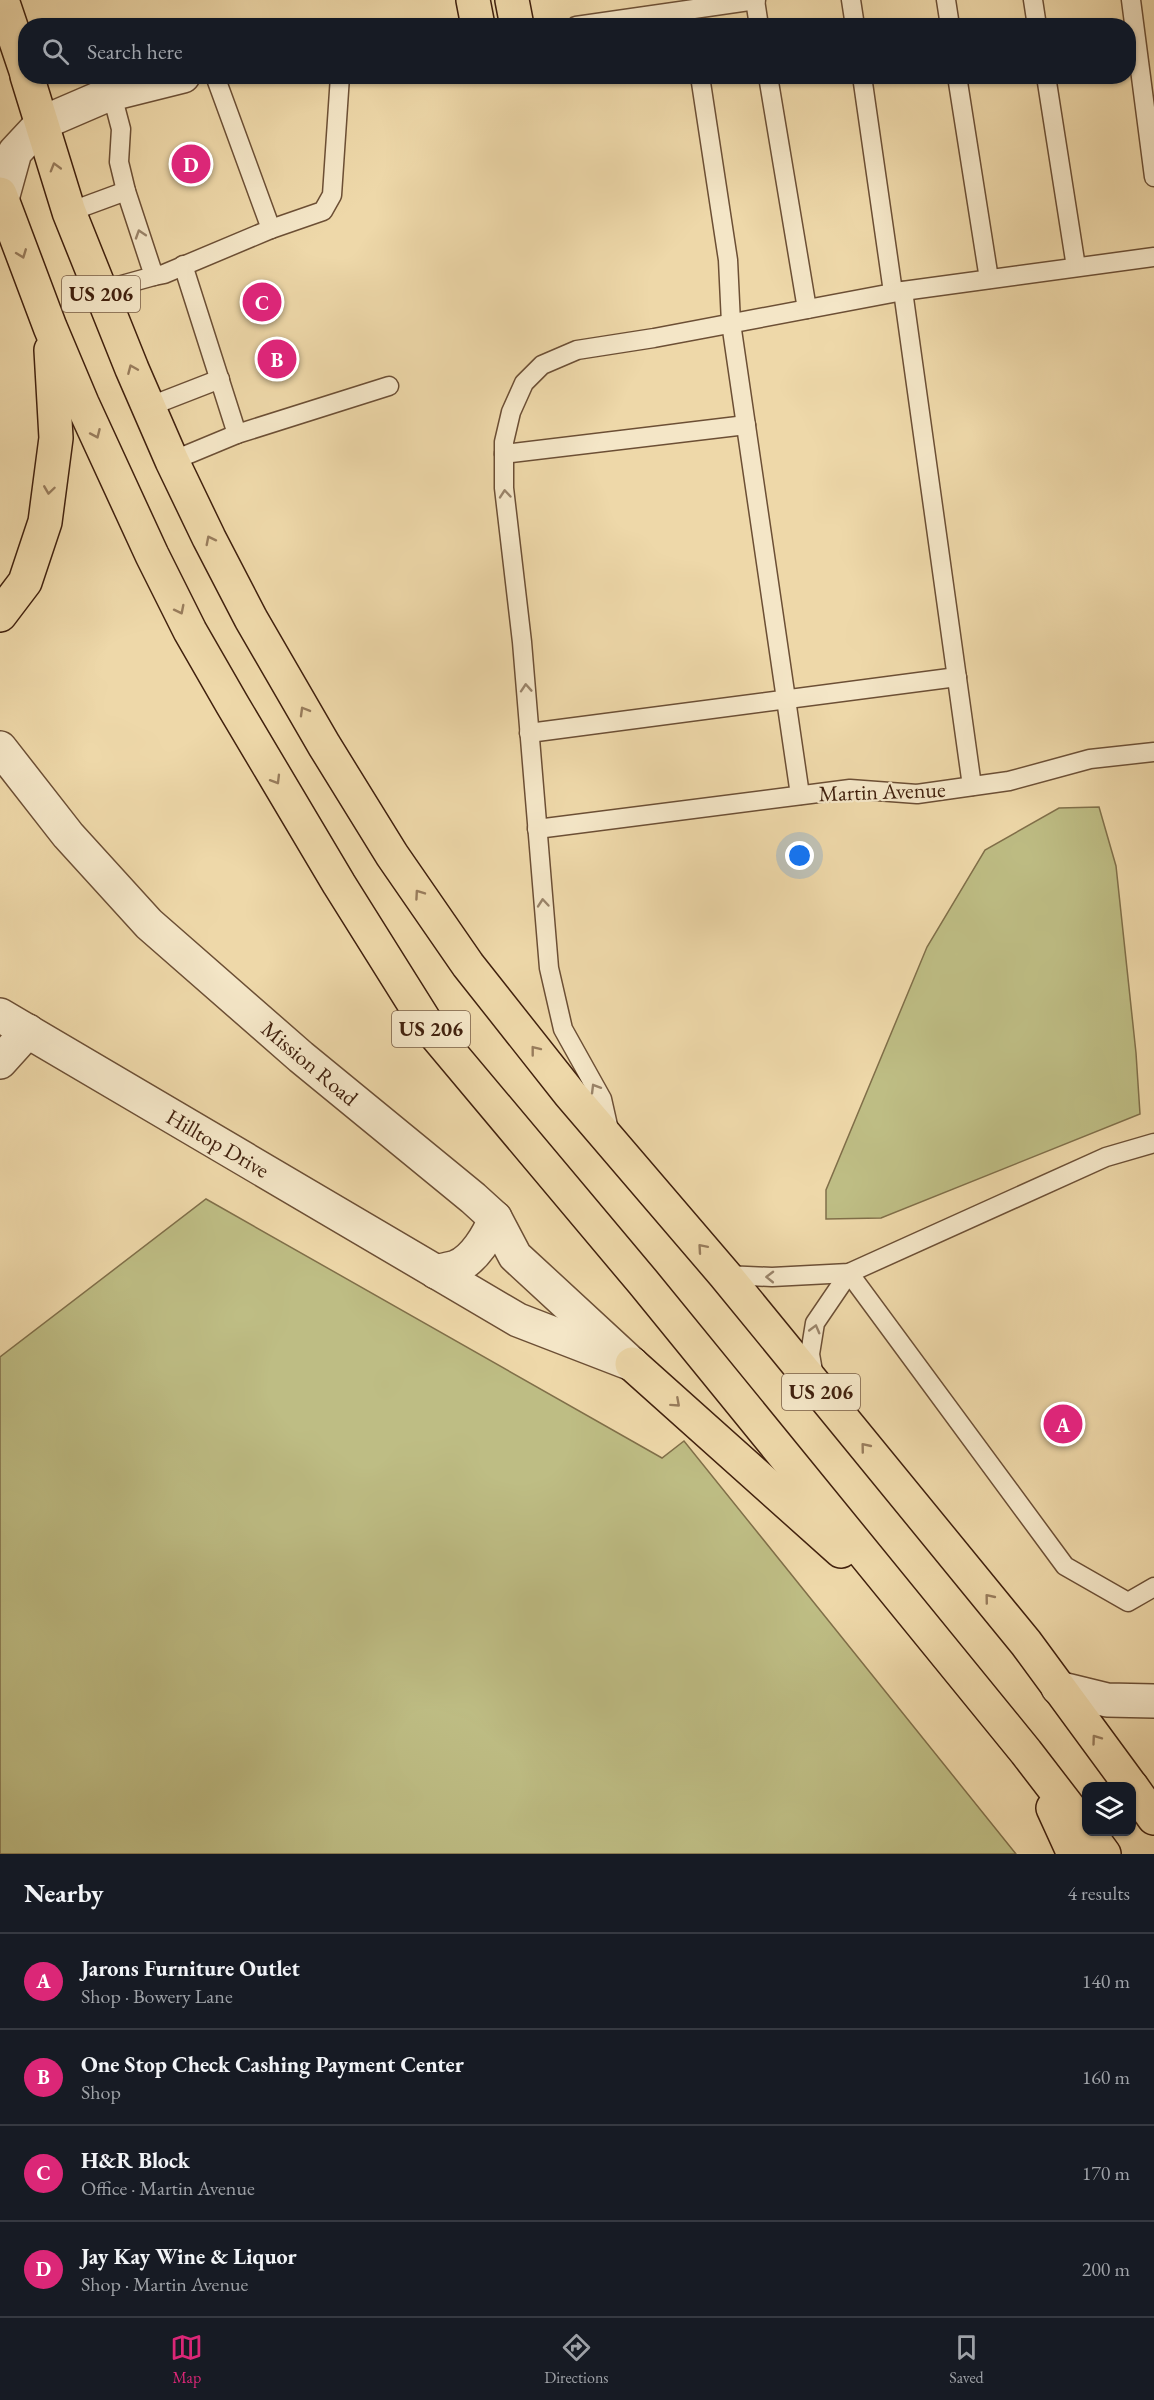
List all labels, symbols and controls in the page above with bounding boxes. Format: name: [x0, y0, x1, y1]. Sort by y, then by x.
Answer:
search box: [18, 18, 1136, 84]
icon: search: [39, 35, 72, 68]
text: Search here: [87, 37, 182, 66]
pin: D: [172, 142, 210, 186]
one-way arrow: [50, 162, 62, 173]
one-way arrow: [134, 229, 147, 240]
one-way arrow: [15, 248, 27, 259]
road number: US 206: [62, 276, 140, 312]
pin: C: [242, 280, 282, 324]
pin: B: [258, 336, 296, 382]
one-way arrow: [127, 364, 139, 375]
one-way arrow: [89, 428, 101, 439]
one-way arrow: [43, 485, 56, 495]
one-way arrow: [499, 490, 512, 499]
one-way arrow: [205, 535, 217, 546]
one-way arrow: [173, 604, 184, 615]
one-way arrow: [519, 684, 532, 693]
one-way arrow: [300, 706, 311, 717]
one-way arrow: [269, 774, 281, 784]
street label: Martin Avenue: [818, 775, 946, 808]
your location: [785, 841, 814, 870]
one-way arrow: [415, 889, 426, 900]
one-way arrow: [537, 899, 550, 908]
road number: US 206: [392, 1011, 470, 1047]
street label: Mission Road: [255, 1014, 365, 1113]
one-way arrow: [532, 1046, 543, 1057]
one-way arrow: [591, 1084, 603, 1094]
street label: Hilltop Drive: [161, 1102, 275, 1185]
one-way arrow: [698, 1244, 709, 1255]
one-way arrow: [765, 1271, 774, 1283]
one-way arrow: [808, 1324, 820, 1335]
road number: US 206: [782, 1374, 860, 1410]
one-way arrow: [669, 1396, 679, 1407]
pin: A: [1044, 1402, 1082, 1446]
one-way arrow: [862, 1443, 873, 1454]
one-way arrow: [985, 1594, 996, 1605]
one-way arrow: [1093, 1735, 1104, 1746]
map controls: [1082, 1782, 1136, 1836]
button: layers: [1082, 1782, 1136, 1836]
text: Nearby: [24, 1876, 104, 1910]
text: 4 results: [1067, 1880, 1130, 1906]
text: Jarons Furniture Outlet: [81, 1954, 300, 1983]
text: A: [36, 1968, 51, 1994]
text: 140 m: [1082, 1968, 1130, 1994]
text: Shop · Bowery Lane: [81, 1983, 233, 2009]
text: One Stop Check Cashing Payment Center: [81, 2050, 464, 2079]
text: B: [37, 2064, 50, 2090]
text: 160 m: [1082, 2064, 1130, 2090]
text: Shop: [81, 2079, 121, 2105]
text: H&R Block: [81, 2146, 190, 2175]
text: C: [36, 2160, 51, 2186]
text: 170 m: [1082, 2160, 1130, 2186]
text: Office · Martin Avenue: [81, 2175, 255, 2201]
text: Jay Kay Wine & Liquor: [81, 2242, 297, 2271]
text: D: [36, 2256, 51, 2282]
text: 200 m: [1082, 2256, 1130, 2282]
text: Shop · Martin Avenue: [81, 2271, 248, 2297]
tab: Map: [170, 2331, 203, 2388]
tab: Directions: [544, 2331, 609, 2388]
tab: Saved: [949, 2331, 984, 2388]

